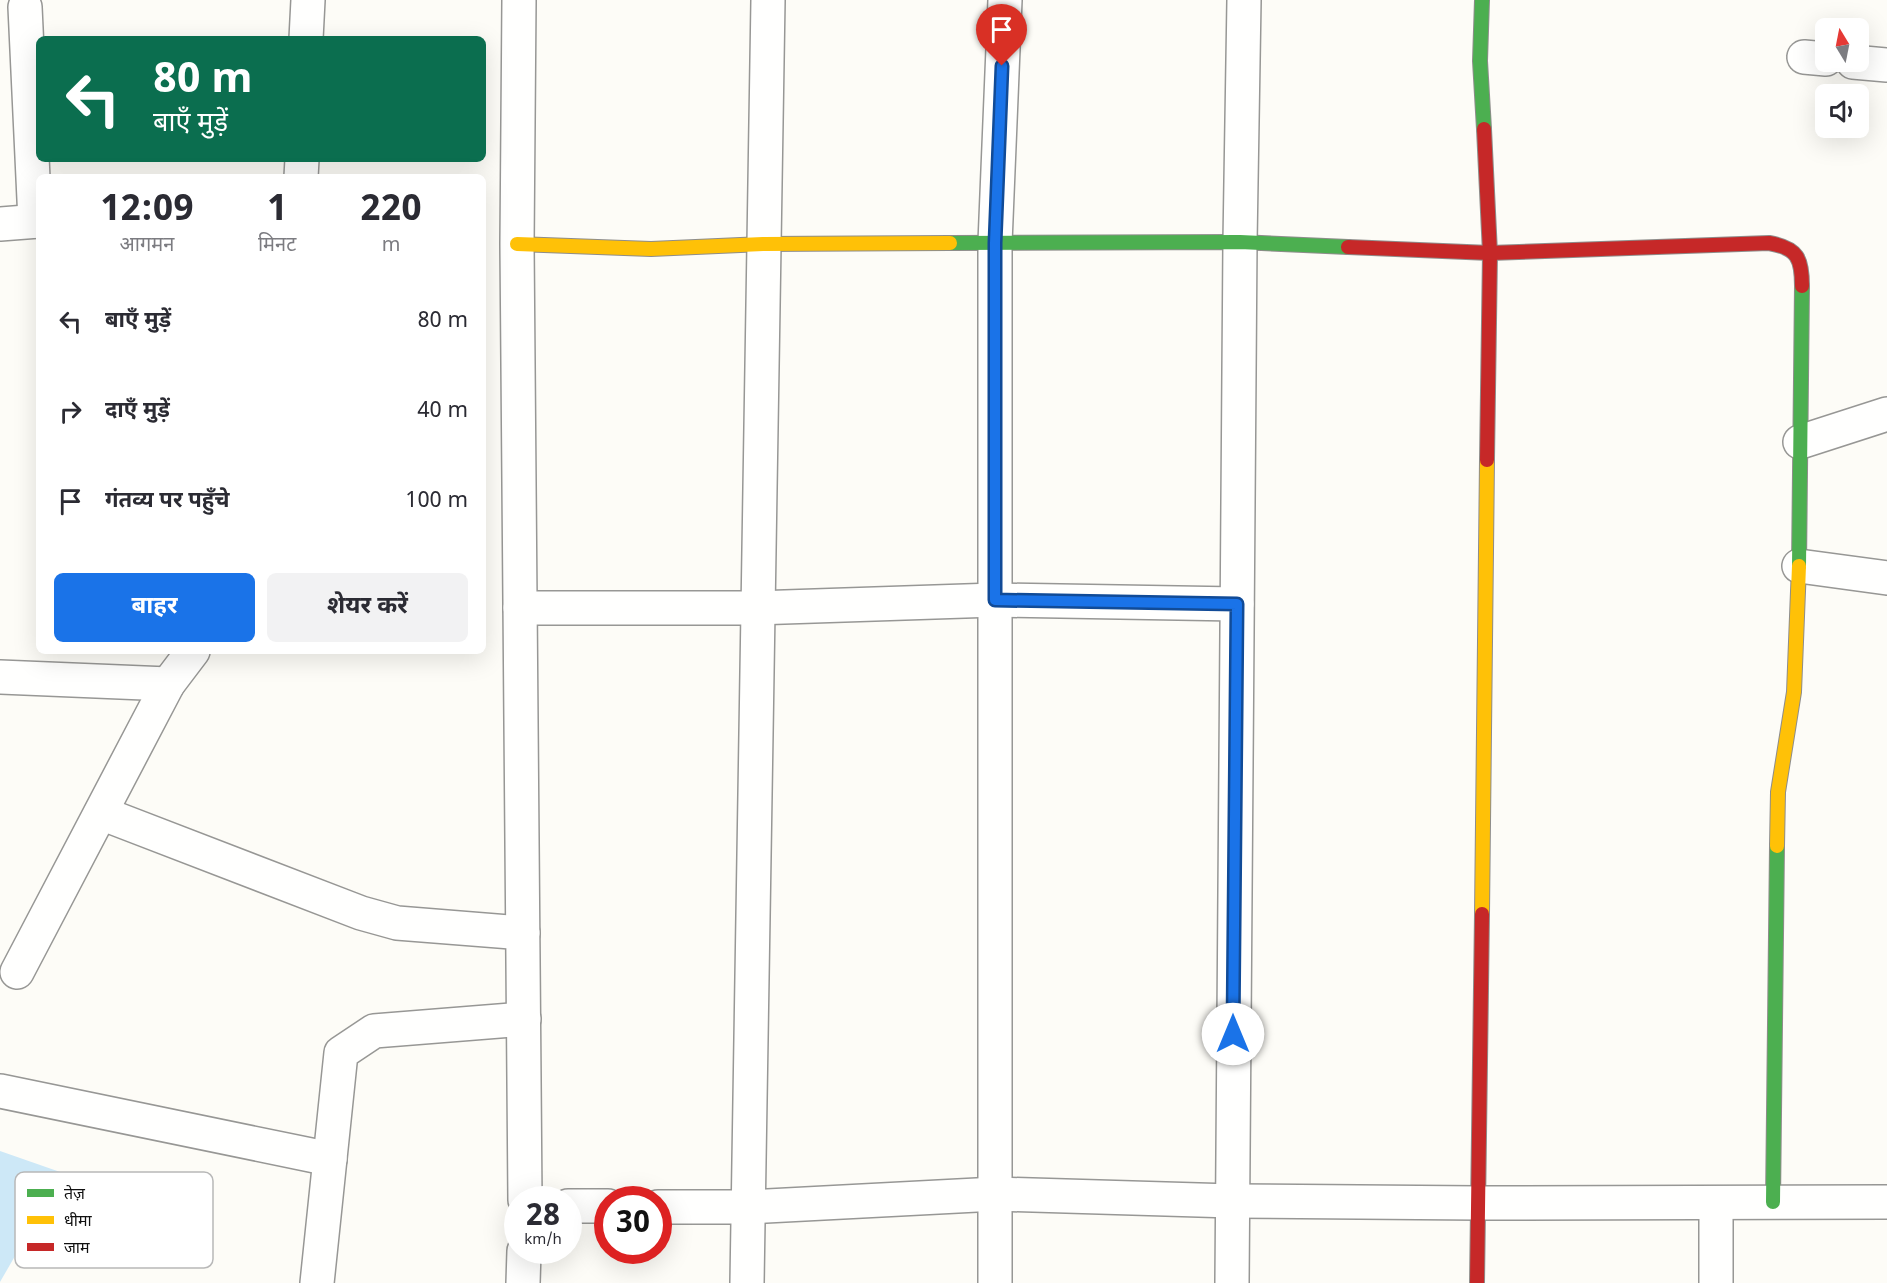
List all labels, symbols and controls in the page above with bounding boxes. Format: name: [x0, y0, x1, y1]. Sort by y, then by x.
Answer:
pin: [976, 4, 1027, 66]
icon: arrive: [985, 13, 1018, 46]
north arrow: [1815, 18, 1869, 72]
map controls: [1815, 18, 1869, 138]
text: 80 m: [153, 54, 253, 109]
icon: left: [54, 60, 132, 138]
button: sound: [1815, 84, 1869, 138]
text: बाएँ मुड़ें: [153, 107, 228, 142]
text: 12:09: [100, 188, 194, 235]
text: 1: [267, 188, 287, 235]
text: 220: [361, 188, 422, 235]
text: आगमन: [120, 233, 174, 259]
text: मिनट: [258, 233, 296, 259]
text: m: [382, 233, 400, 259]
icon: left: [54, 305, 87, 338]
text: बाएँ मुड़ें: [105, 307, 171, 336]
text: 80 m: [417, 307, 468, 336]
icon: right: [54, 395, 87, 428]
text: दाएँ मुड़ें: [105, 397, 170, 426]
text: 40 m: [417, 397, 468, 426]
icon: arrive: [54, 485, 87, 518]
text: गंतव्य पर पहुँचे: [105, 487, 230, 516]
text: 100 m: [405, 487, 468, 516]
button: बाहर: [54, 573, 255, 642]
button: शेयर करें: [267, 573, 468, 642]
position arrow: [1201, 1002, 1265, 1066]
legend: [15, 1172, 213, 1268]
text: तेज़: [64, 1184, 86, 1206]
speed limit sign: 30: [594, 1186, 672, 1264]
text: 28: [526, 1198, 560, 1237]
text: धीमा: [64, 1212, 93, 1233]
text: km/h: [524, 1231, 562, 1250]
text: जाम: [64, 1239, 90, 1260]

